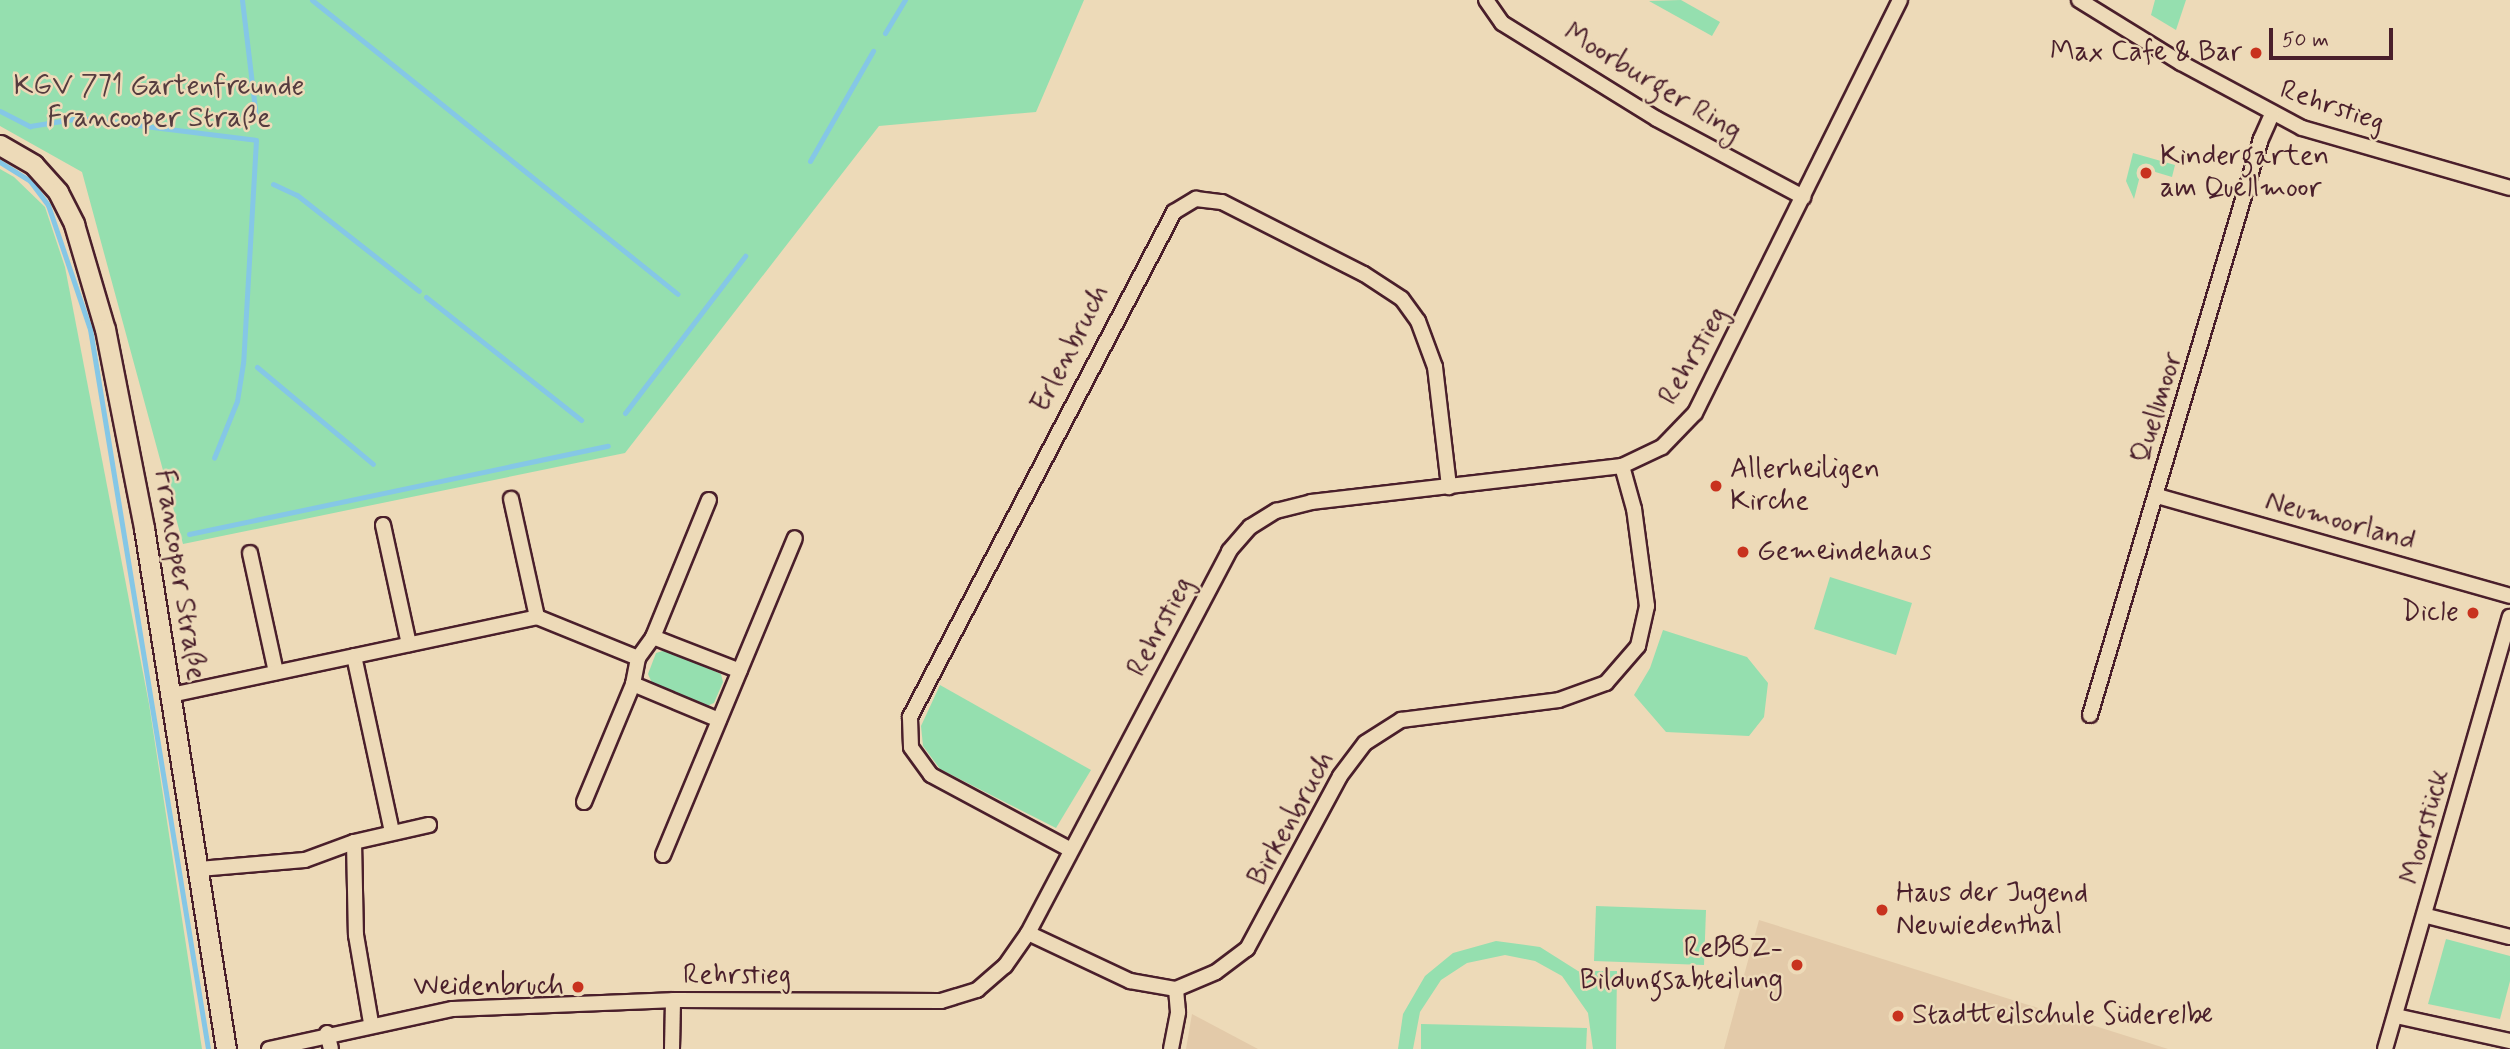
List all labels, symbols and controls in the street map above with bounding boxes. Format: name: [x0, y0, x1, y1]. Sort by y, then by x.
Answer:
scale bar: [2272, 14, 2396, 58]
street label: Moorburger Ring: [1557, 17, 1747, 149]
text: 50 m: [2282, 26, 2329, 54]
place label: Max Cafe & Bar: [2047, 36, 2242, 70]
marker: Max Cafe & Bar: [2248, 45, 2264, 61]
park label: KGV 771 Gartenfreunde Francooper Straße: [14, 70, 304, 136]
street label: Rehrstieg: [2275, 73, 2389, 141]
place label: Kindergarten am Quellmoor: [2160, 140, 2329, 206]
marker: Kindergarten am Quellmoor: [2138, 165, 2154, 181]
street label: Erlenbruch: [1025, 280, 1117, 418]
street label: Rehrstieg: [1652, 301, 1736, 411]
street label: Quellmoor: [2125, 348, 2191, 468]
place label: Allerheiligen Kirche: [1730, 453, 1880, 519]
street label: Francoper Straße: [146, 467, 212, 683]
marker: Allerheiligen Kirche: [1708, 478, 1724, 494]
street label: Neumoorland: [2261, 485, 2419, 559]
place label: Gemeindehaus: [1757, 535, 1932, 569]
marker: Gemeindehaus: [1735, 544, 1751, 560]
street label: Rehrstieg: [1121, 571, 1201, 683]
place label: Dicle: [2401, 596, 2459, 630]
marker: Dicle: [2465, 605, 2481, 621]
street label: Birkenbruch: [1241, 746, 1343, 892]
street label: Moorstück: [2395, 766, 2457, 888]
place label: Haus der Jugend Neuwiedenthal: [1896, 877, 2094, 943]
marker: Haus der Jugend Neuwiedenthal: [1874, 902, 1890, 918]
place label: ReBBZ- Bildungsabteilung: [1580, 932, 1783, 998]
marker: ReBBZ- Bildungsabteilung: [1789, 957, 1805, 973]
street label: Rehrstieg: [683, 959, 791, 993]
place label: Weidenbruch: [413, 970, 564, 1004]
marker: Weidenbruch: [570, 979, 586, 995]
place label: Stadtteilschule Süderelbe: [1912, 999, 2214, 1033]
marker: Stadtteilschule Süderelbe: [1890, 1008, 1906, 1024]

